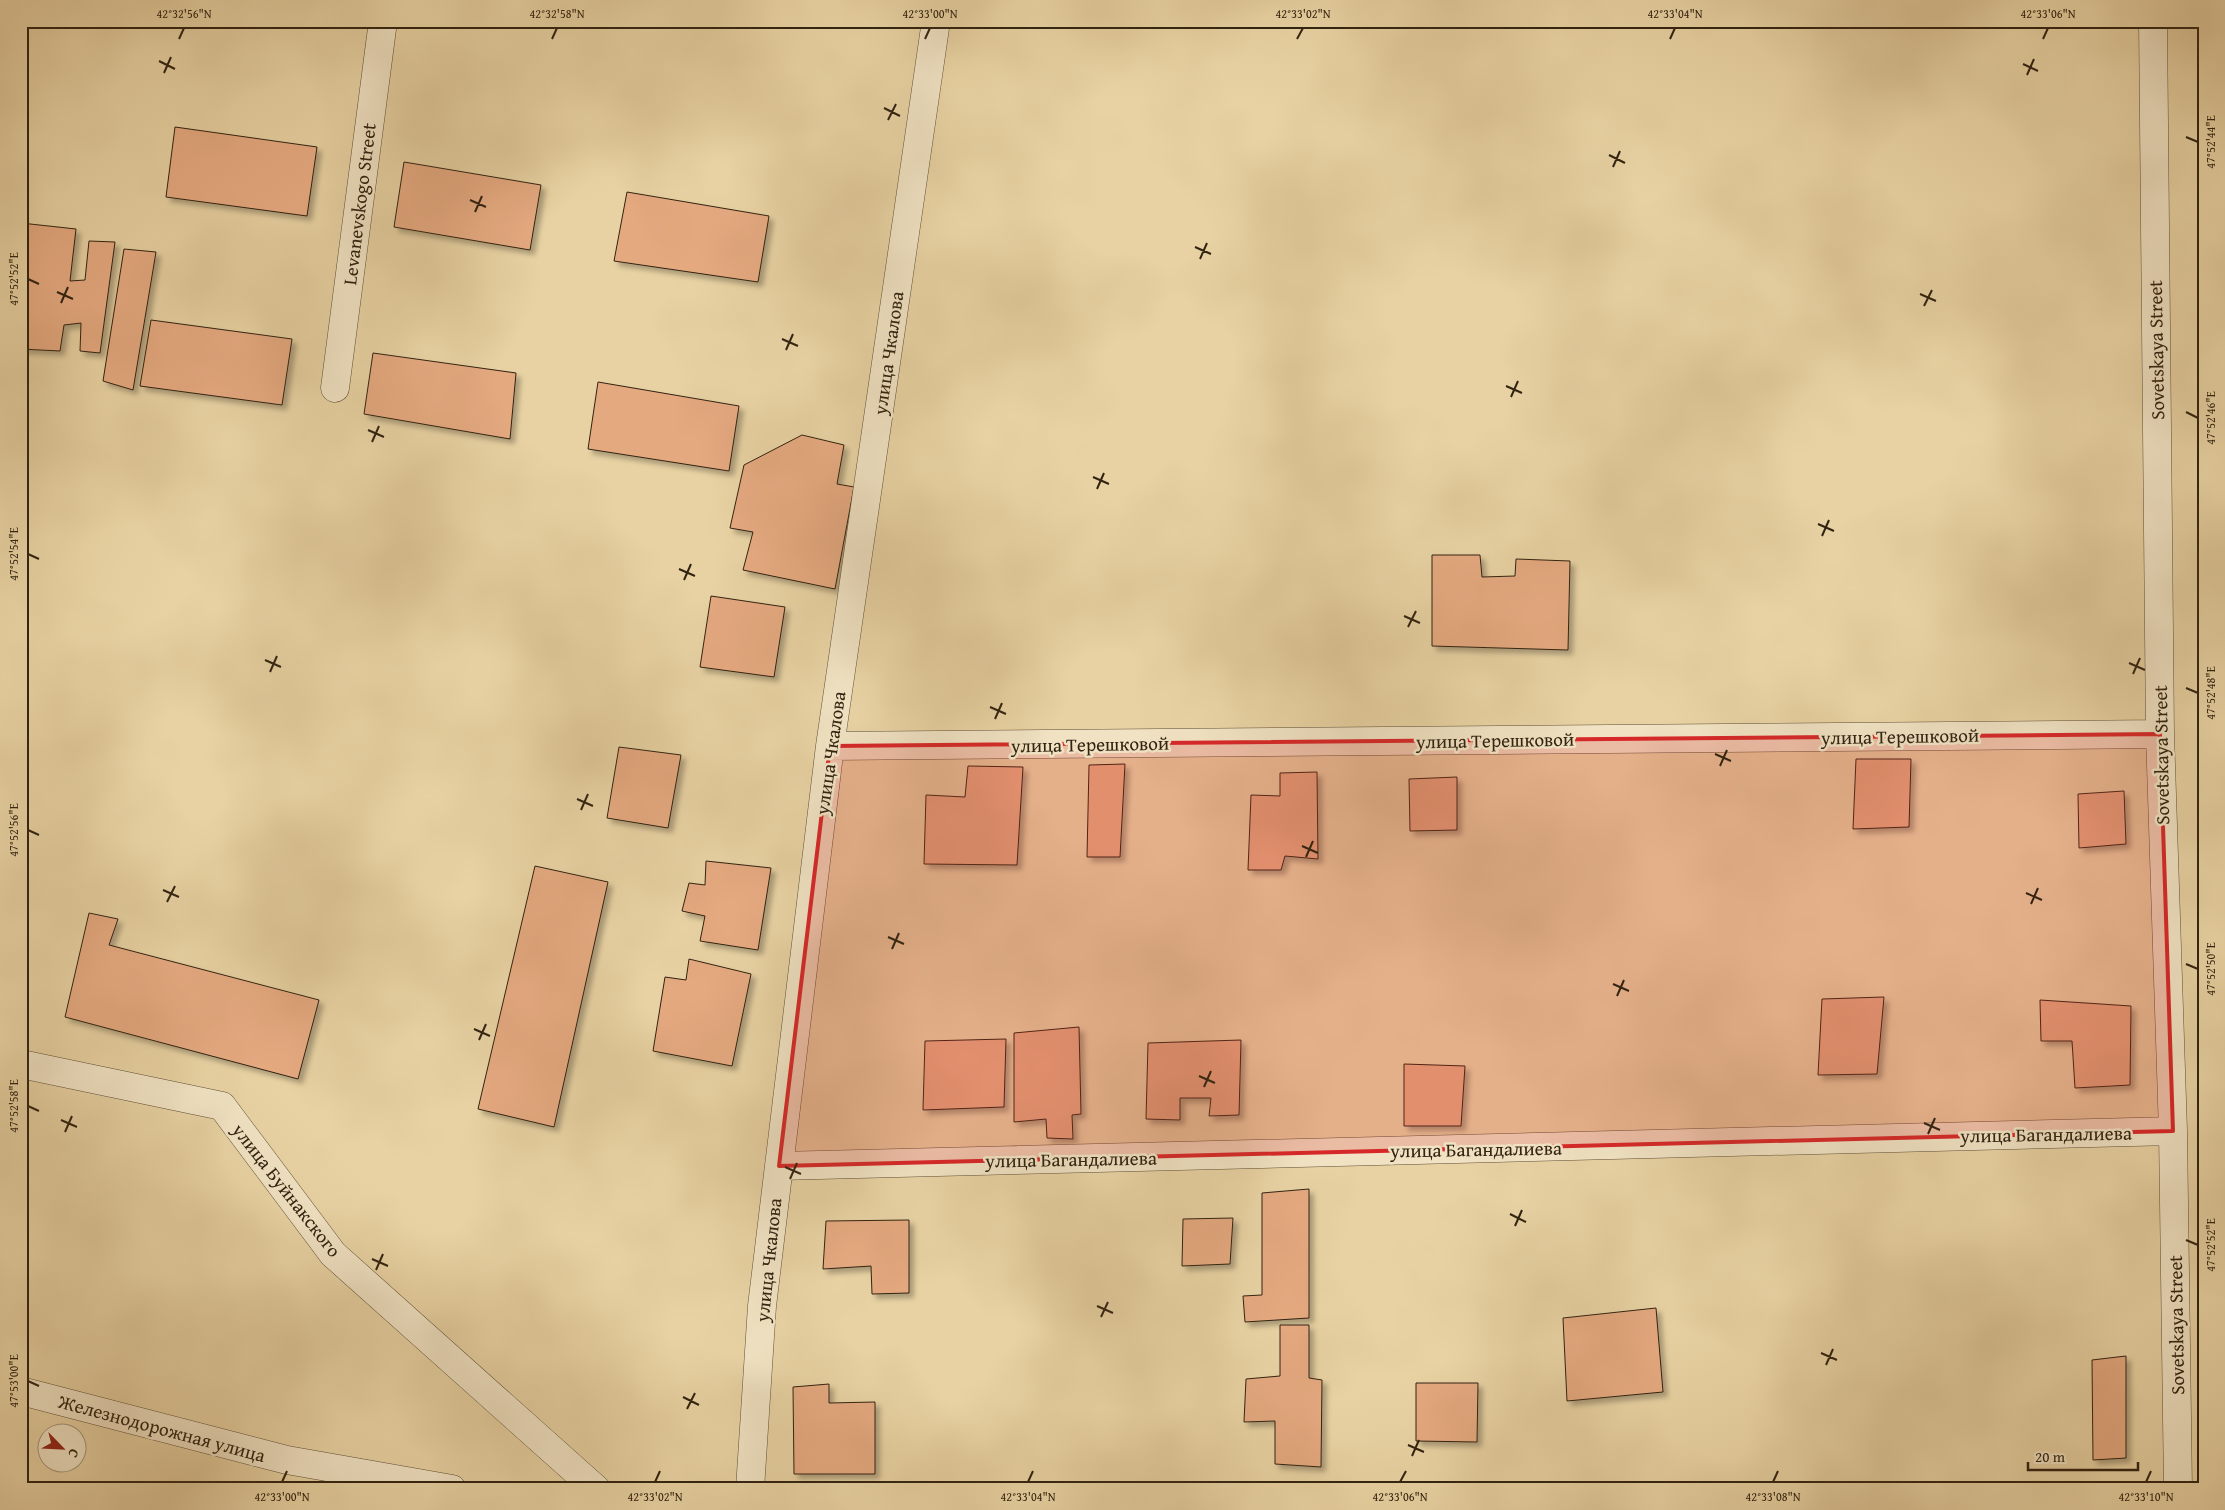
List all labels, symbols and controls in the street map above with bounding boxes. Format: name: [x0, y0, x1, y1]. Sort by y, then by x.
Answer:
text: 42°32'56"N: [156, 5, 212, 22]
text: 42°32'58"N: [529, 5, 585, 22]
text: 42°33'00"N: [902, 5, 958, 22]
text: 42°33'02"N: [1275, 5, 1331, 22]
text: 42°33'04"N: [1647, 5, 1703, 22]
text: 42°33'06"N: [2020, 5, 2076, 22]
text: 47°52'44"E: [2202, 115, 2219, 169]
street label: Levanevskogo Street: [335, 121, 383, 287]
text: 47°52'52"E: [5, 252, 22, 306]
street label: Sovetskaya Street: [2141, 280, 2171, 420]
street label: улица Чкалова: [865, 289, 911, 418]
text: 47°52'46"E: [2202, 391, 2219, 445]
text: 47°52'54"E: [5, 527, 22, 581]
text: 47°52'48"E: [2202, 666, 2219, 720]
street label: Sovetskaya Street: [2146, 685, 2176, 825]
street label: улица Чкалова: [807, 689, 853, 818]
street label: улица Терешковой: [1820, 721, 1979, 751]
street label: улица Терешковой: [1415, 725, 1574, 755]
street label: улица Терешковой: [1010, 729, 1169, 759]
text: 47°52'56"E: [5, 803, 22, 857]
text: 47°52'50"E: [2202, 942, 2219, 996]
text: 47°52'58"E: [5, 1079, 22, 1133]
street label: улица Буйнакского: [225, 1116, 348, 1263]
street label: улица Багандалиева: [1959, 1119, 2132, 1150]
street label: улица Багандалиева: [1389, 1134, 1562, 1165]
street label: улица Багандалиева: [984, 1144, 1157, 1175]
street label: улица Чкалова: [747, 1197, 788, 1324]
text: 47°52'52"E: [2202, 1218, 2219, 1272]
street label: Sovetskaya Street: [2161, 1255, 2191, 1395]
text: 47°53'00"E: [5, 1354, 22, 1408]
street label: Железнодорожная улица: [54, 1387, 269, 1469]
north arrow: [38, 1422, 88, 1472]
scale bar: [2028, 1440, 2138, 1472]
text: С: [63, 1446, 85, 1461]
text: 20 m: [2035, 1446, 2066, 1467]
text: 42°33'00"N: [254, 1488, 310, 1505]
text: 42°33'02"N: [627, 1488, 683, 1505]
text: 42°33'04"N: [1000, 1488, 1056, 1505]
text: 42°33'06"N: [1372, 1488, 1428, 1505]
text: 42°33'08"N: [1745, 1488, 1801, 1505]
text: 42°33'10"N: [2118, 1488, 2174, 1505]

